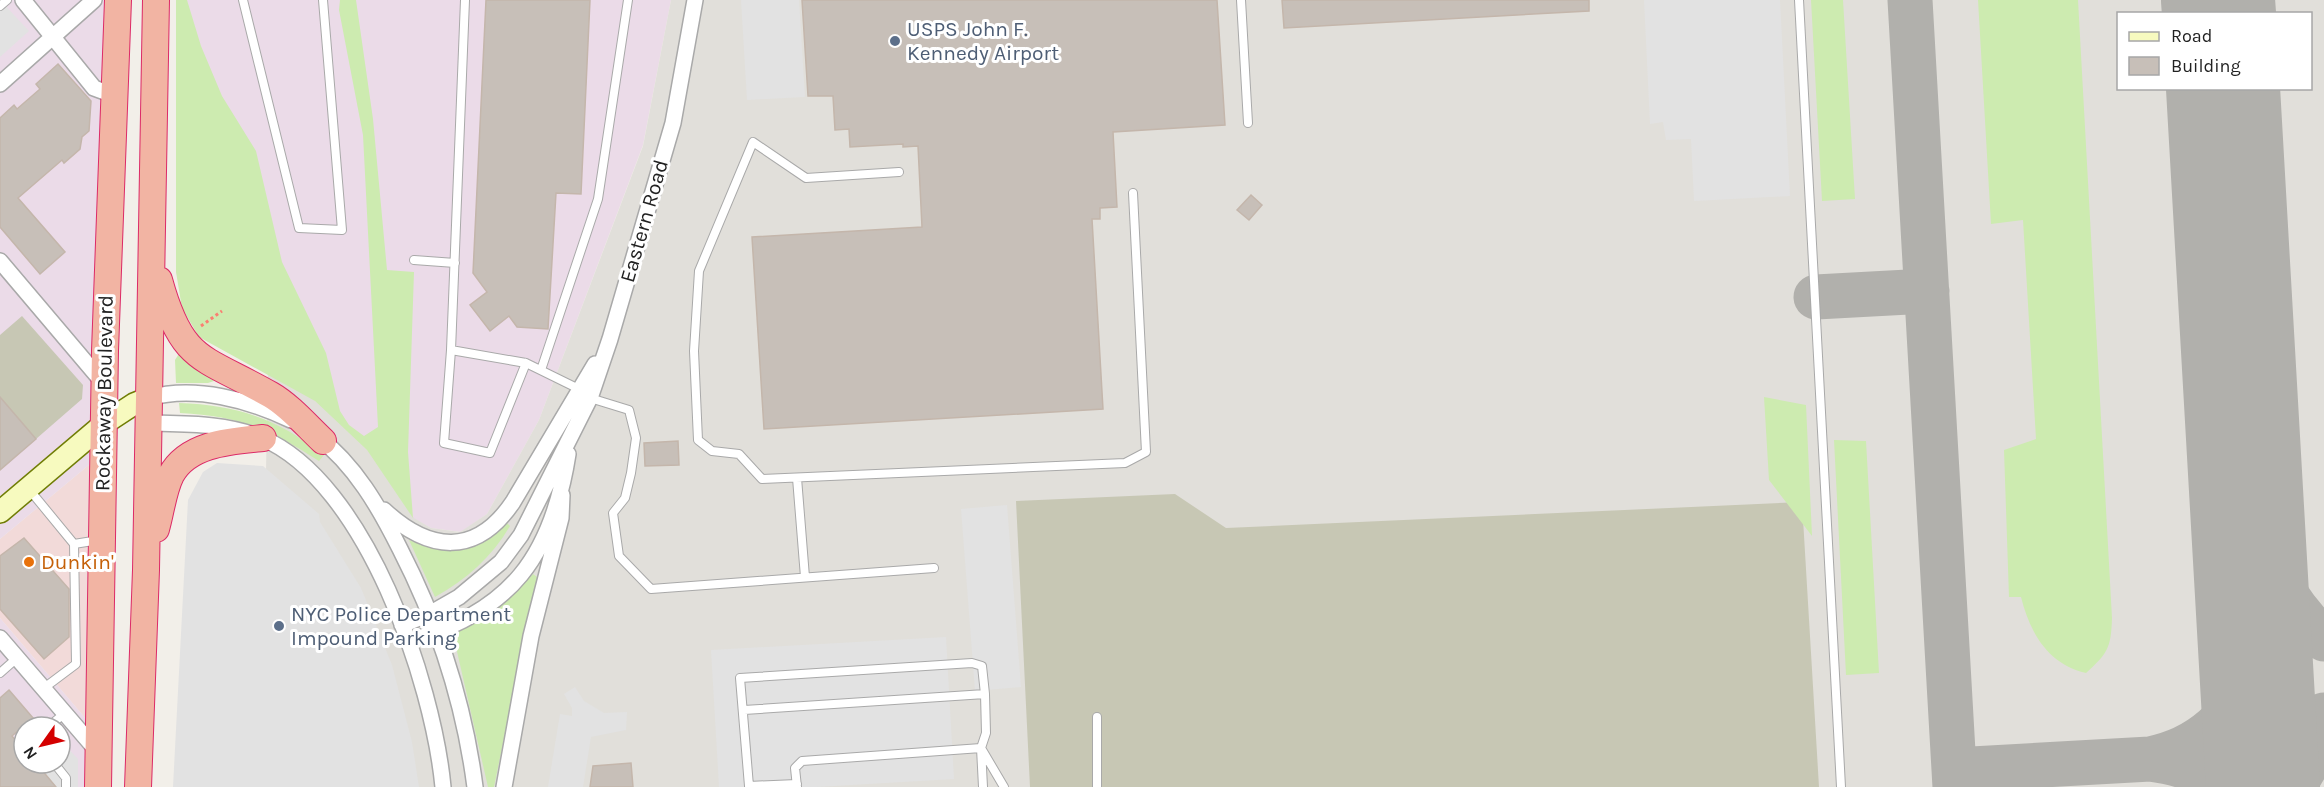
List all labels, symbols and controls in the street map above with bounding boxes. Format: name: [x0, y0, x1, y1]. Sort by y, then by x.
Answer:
legend: [2117, 12, 2312, 90]
place label: USPS John F. Kennedy Airport: [907, 17, 1059, 65]
text: Road: [2171, 25, 2212, 47]
marker: USPS John F. Kennedy Airport: [888, 34, 902, 48]
text: Building: [2171, 55, 2241, 77]
street label: Eastern Road: [615, 157, 673, 285]
street label: Rockaway Boulevard: [90, 295, 118, 491]
place label: Dunkin': [41, 550, 114, 574]
marker: Dunkin': [22, 555, 36, 569]
place label: NYC Police Department Impound Parking: [291, 602, 511, 650]
marker: NYC Police Department Impound Parking: [272, 619, 286, 633]
north arrow: [12, 715, 72, 775]
text: N: [19, 743, 41, 763]

